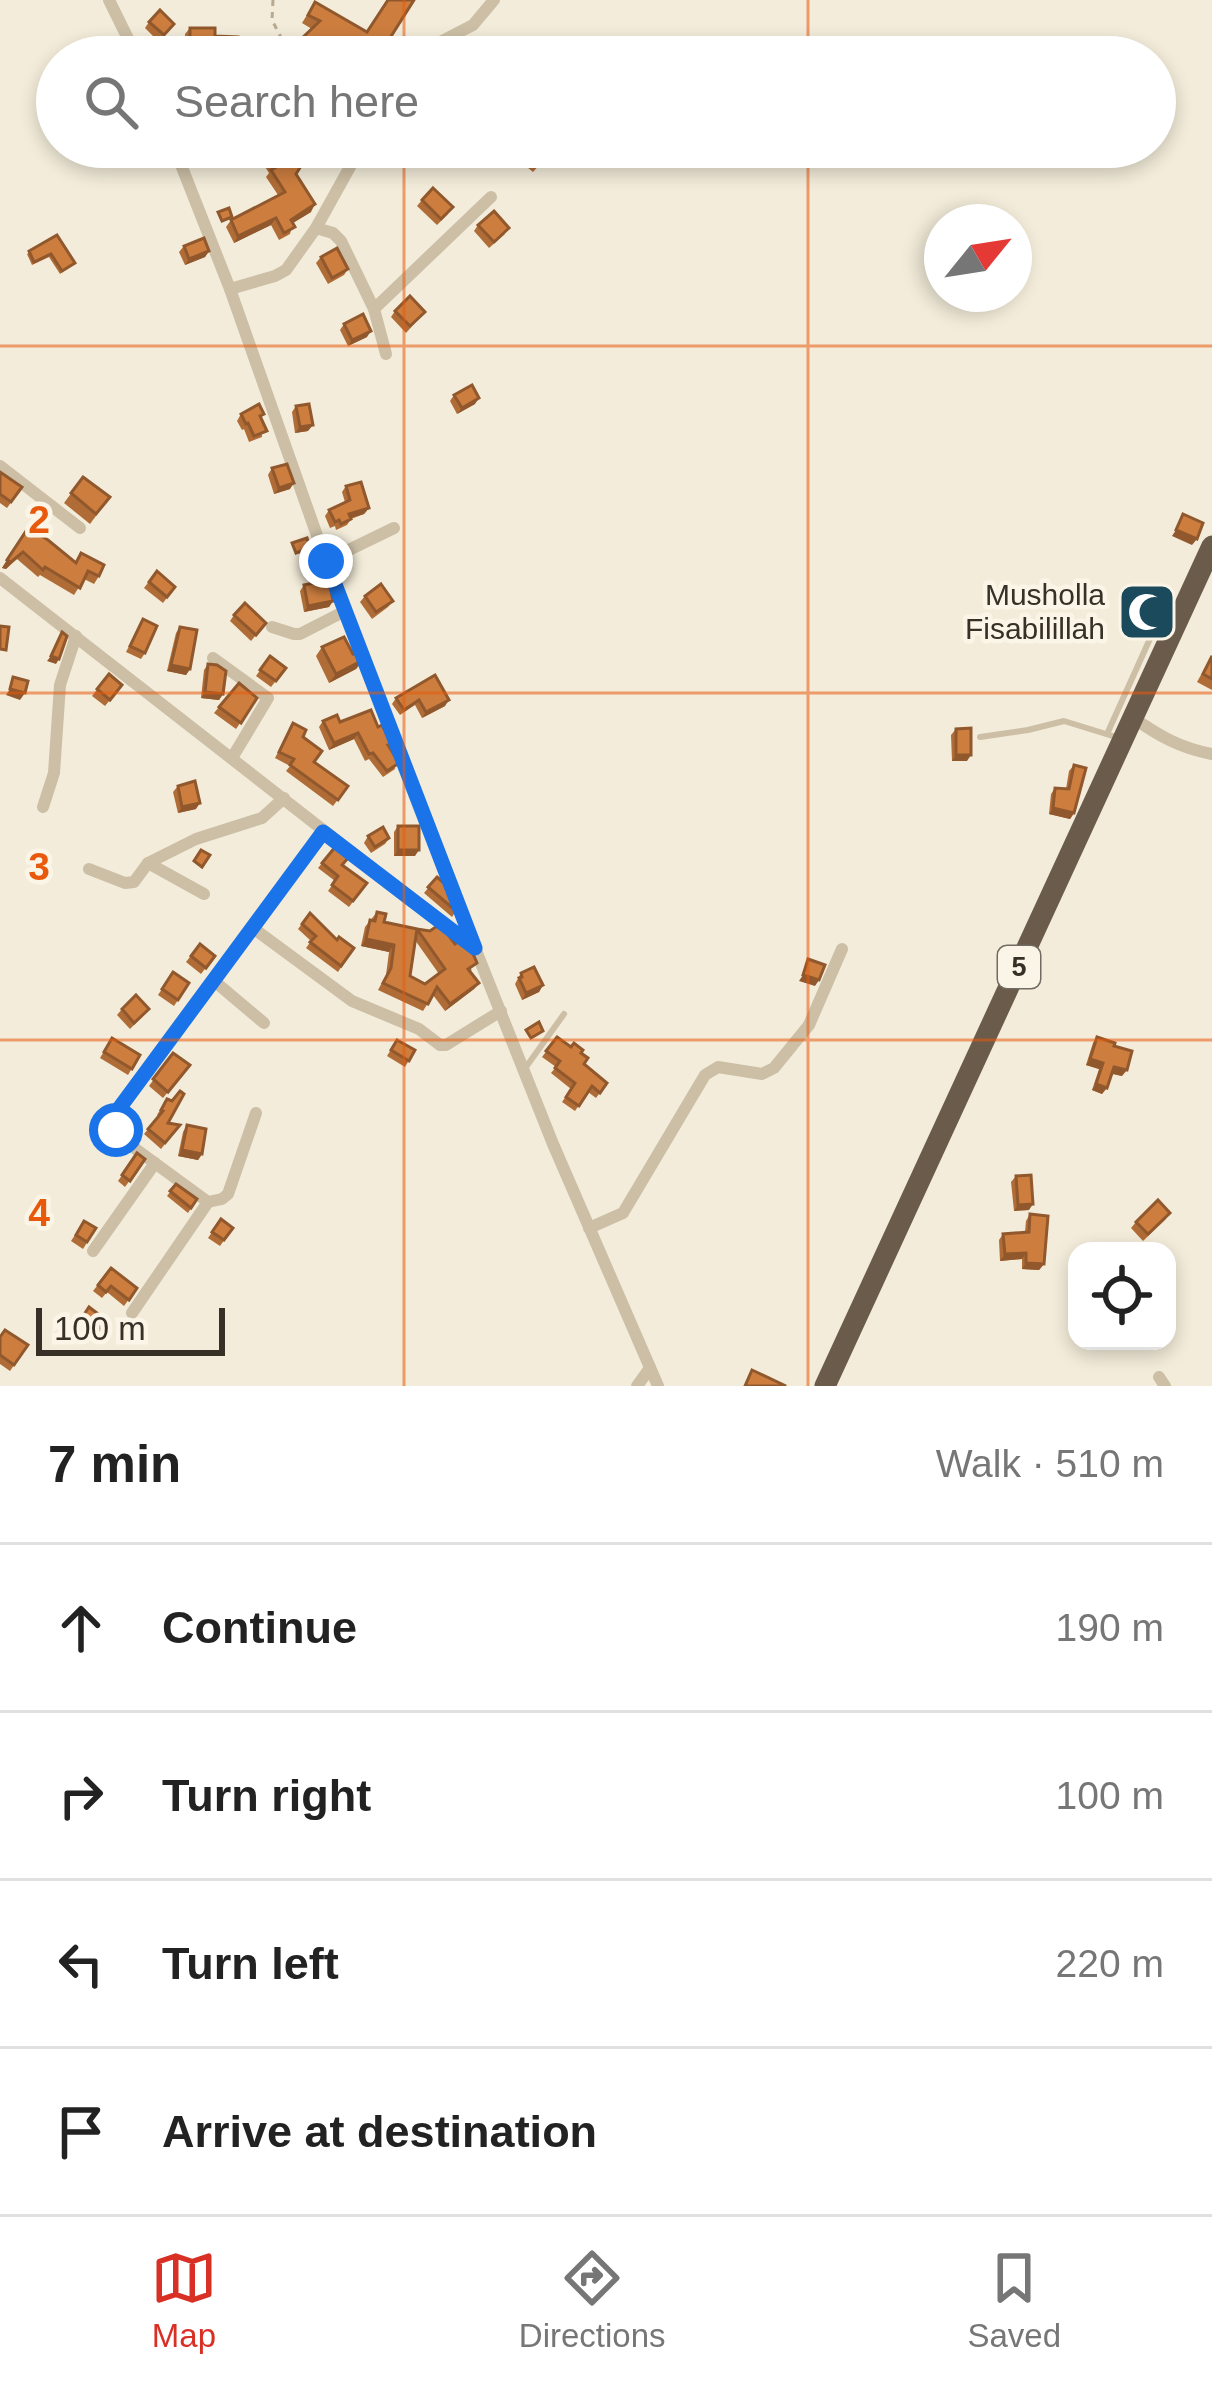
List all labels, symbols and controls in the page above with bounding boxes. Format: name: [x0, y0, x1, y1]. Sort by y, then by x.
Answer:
search box: [36, 36, 1176, 168]
icon: search: [78, 69, 144, 135]
text: Search here: [174, 76, 419, 127]
north arrow: [924, 204, 1032, 312]
text: 2: [28, 498, 50, 541]
route end: [299, 534, 353, 588]
place label: Musholla Fisabilillah: [965, 578, 1105, 645]
mosque icon: Musholla Fisabilillah: [1116, 581, 1178, 643]
text: 3: [28, 845, 50, 888]
road number: 5: [998, 946, 1040, 988]
route start: [89, 1103, 143, 1157]
text: 4: [28, 1191, 50, 1234]
map controls: [1068, 1242, 1176, 1350]
button: locate: [1068, 1242, 1176, 1350]
scale bar: [36, 1302, 225, 1355]
text: 100 m: [54, 1310, 146, 1347]
text: 7 min: [48, 1436, 181, 1493]
text: Walk · 510 m: [936, 1442, 1164, 1485]
icon: ahead: [48, 1595, 114, 1661]
text: Continue: [162, 1602, 357, 1653]
text: 190 m: [1056, 1606, 1164, 1649]
icon: right: [48, 1763, 114, 1829]
text: Turn right: [162, 1770, 371, 1821]
text: 100 m: [1056, 1774, 1164, 1817]
icon: left: [48, 1931, 114, 1997]
text: Turn left: [162, 1938, 339, 1989]
text: 220 m: [1056, 1942, 1164, 1985]
icon: arrive: [48, 2099, 114, 2165]
text: Arrive at destination: [162, 2106, 597, 2157]
tab: Map: [151, 2245, 217, 2355]
tab: Directions: [519, 2245, 666, 2355]
tab: Saved: [967, 2245, 1061, 2355]

